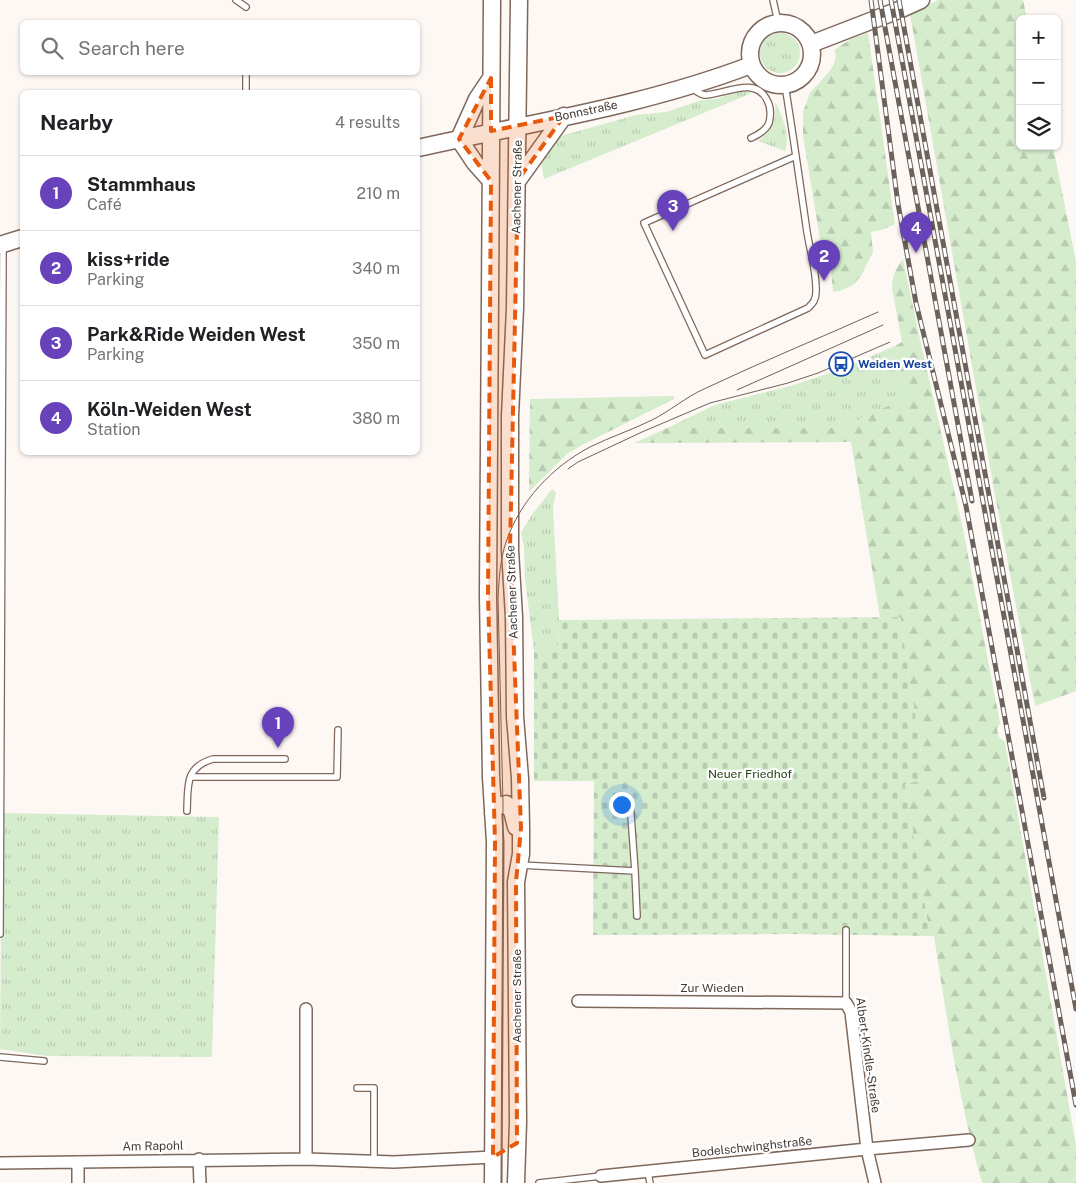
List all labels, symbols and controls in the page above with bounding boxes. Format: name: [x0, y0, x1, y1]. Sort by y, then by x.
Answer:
map controls: [1016, 15, 1061, 150]
button: +: [1016, 15, 1061, 60]
search box: [20, 20, 420, 75]
icon: search: [38, 34, 66, 62]
text: Search here: [78, 37, 185, 59]
button: −: [1016, 60, 1061, 105]
street label: Bonnstraße: [553, 97, 619, 125]
button: layers: [1016, 105, 1061, 150]
text: Nearby: [40, 110, 113, 135]
text: 4 results: [335, 113, 400, 132]
street label: Aachener Straße: [509, 140, 525, 234]
text: Stammhaus: [87, 173, 196, 195]
text: 1: [53, 184, 59, 203]
text: 210 m: [356, 184, 400, 203]
pin: 3: [657, 190, 689, 231]
text: Café: [87, 195, 122, 214]
pin: 4: [900, 212, 932, 253]
pin: 2: [808, 240, 840, 281]
text: kiss+ride: [87, 248, 170, 270]
text: 2: [51, 259, 61, 278]
text: 340 m: [352, 259, 400, 278]
text: Parking: [87, 270, 144, 289]
text: Park&Ride Weiden West: [87, 323, 306, 345]
text: 3: [51, 334, 61, 353]
text: 350 m: [352, 334, 400, 353]
text: Parking: [87, 345, 144, 364]
bus stop icon: Weiden West: [828, 351, 854, 377]
place label: Weiden West: [858, 357, 932, 371]
text: Köln-Weiden West: [87, 398, 252, 420]
text: 4: [51, 409, 61, 428]
text: 380 m: [352, 409, 400, 428]
text: Station: [87, 420, 141, 439]
street label: Aachener Straße: [503, 545, 521, 639]
pin: 1: [262, 707, 294, 748]
park label: Neuer Friedhof: [708, 767, 792, 781]
your location: [609, 792, 635, 818]
street label: Aachener Straße: [510, 949, 524, 1043]
street label: Zur Wieden: [680, 981, 744, 995]
street label: Albert-Kindle-Straße: [853, 996, 883, 1114]
street label: Bodelschwinghstraße: [691, 1134, 813, 1160]
street label: Am Rapohl: [122, 1138, 184, 1154]

